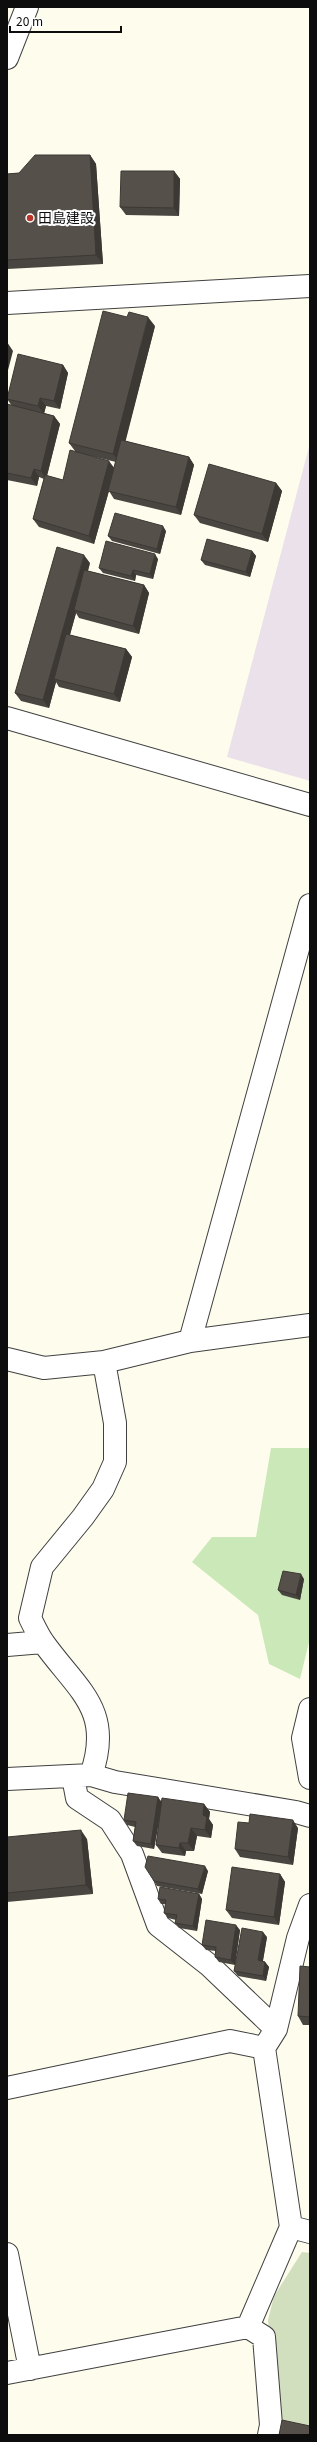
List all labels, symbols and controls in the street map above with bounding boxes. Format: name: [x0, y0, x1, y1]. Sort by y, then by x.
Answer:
scale bar: [10, 8, 121, 34]
text: 20 m: [16, 12, 43, 29]
place label: 田島建設: [38, 207, 94, 227]
marker: 田島建設: [25, 213, 35, 223]

